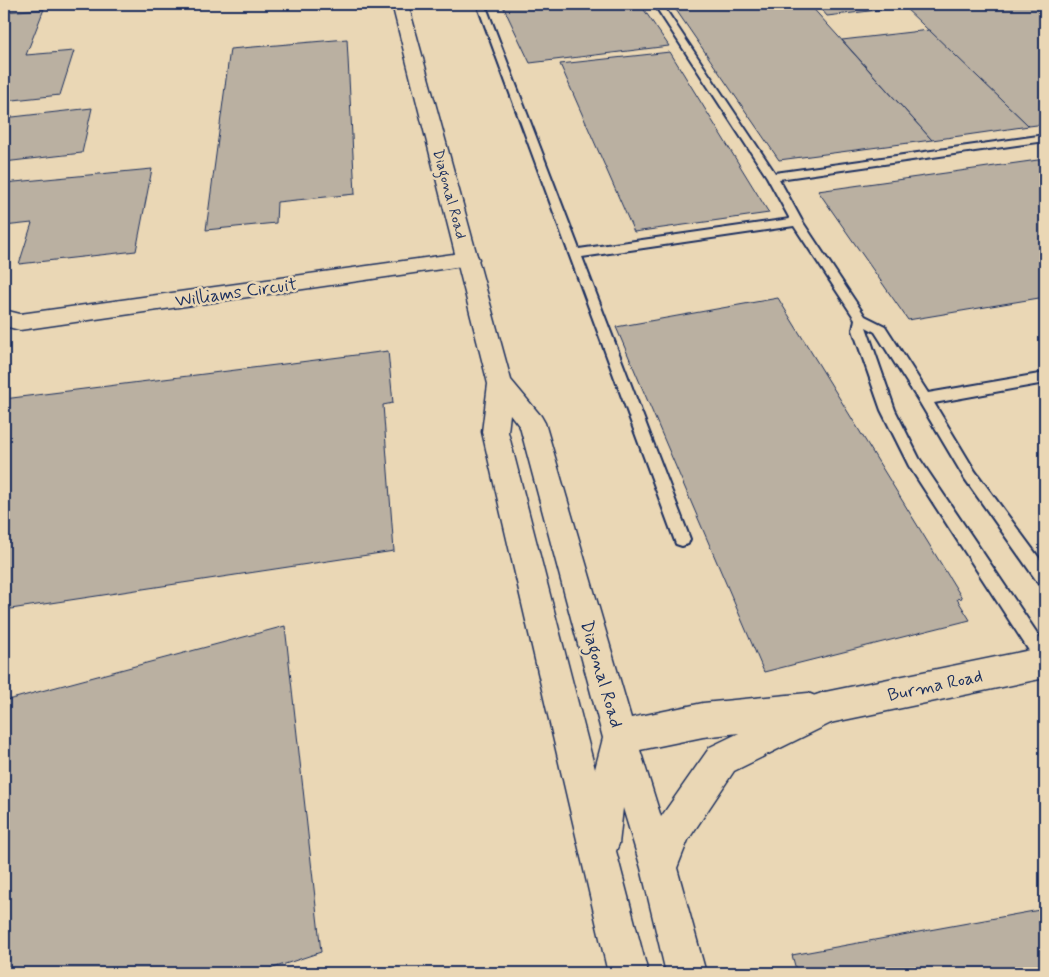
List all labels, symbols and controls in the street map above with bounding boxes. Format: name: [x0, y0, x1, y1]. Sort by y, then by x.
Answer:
street label: Diagonal Road: [426, 147, 471, 242]
street label: Williams Circuit: [174, 273, 299, 313]
street label: Diagonal Road: [572, 618, 628, 731]
street label: Burma Road: [886, 664, 985, 708]

